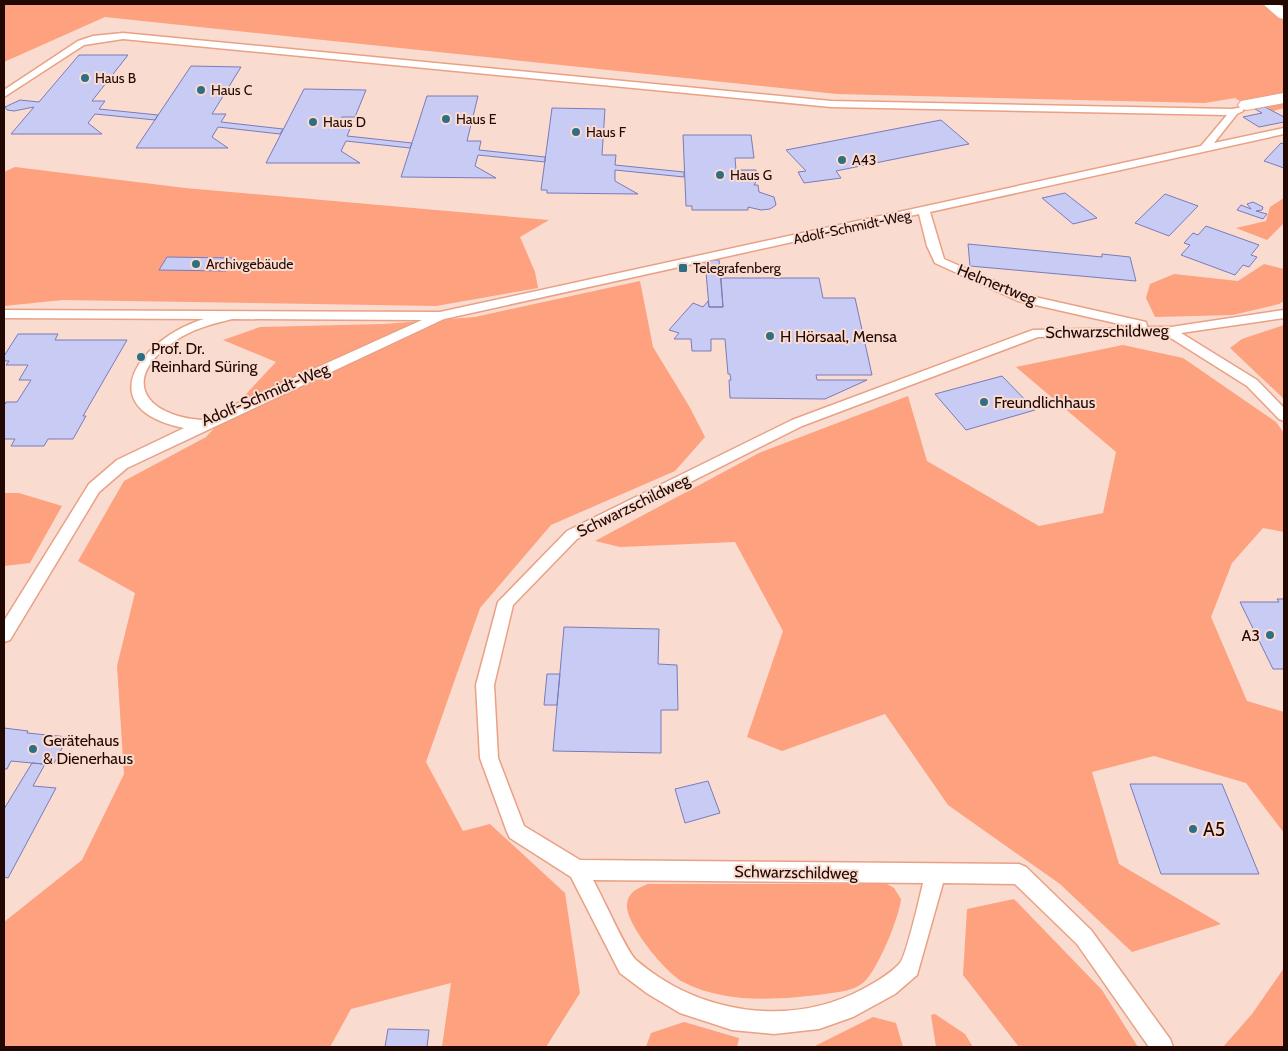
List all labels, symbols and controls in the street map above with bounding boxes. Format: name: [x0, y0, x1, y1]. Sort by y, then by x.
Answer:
place label: Haus B: [95, 69, 136, 87]
marker: Haus B: [79, 72, 91, 84]
place label: Haus C: [211, 81, 253, 99]
marker: Haus C: [195, 84, 207, 96]
place label: Haus E: [456, 110, 497, 128]
place label: Haus D: [323, 113, 366, 131]
marker: Haus E: [440, 113, 452, 125]
marker: Haus D: [307, 116, 319, 128]
place label: Haus F: [586, 123, 627, 141]
marker: Haus F: [570, 126, 582, 138]
place label: A43: [852, 151, 876, 169]
marker: A43: [836, 154, 848, 166]
place label: Haus G: [730, 166, 772, 184]
marker: Haus G: [714, 169, 726, 181]
street label: Adolf-Schmidt-Weg: [792, 206, 913, 248]
place label: Archivgebäude: [206, 255, 294, 273]
marker: Archivgebäude: [190, 258, 202, 270]
place label: Telegrafenberg: [693, 259, 782, 277]
street label: Helmertweg: [955, 260, 1040, 309]
marker: Telegrafenberg: [677, 262, 689, 274]
street label: Schwarzschildweg: [1045, 321, 1170, 342]
place label: H Hörsaal, Mensa: [780, 327, 897, 346]
marker: H Hörsaal, Mensa: [764, 330, 776, 342]
place label: Prof. Dr. Reinhard Süring: [151, 339, 259, 376]
marker: Prof. Dr. Reinhard Süring: [135, 351, 147, 363]
street label: Adolf-Schmidt-Weg: [198, 359, 333, 430]
place label: Freundlichhaus: [994, 393, 1096, 412]
marker: Freundlichhaus: [978, 396, 990, 408]
street label: Schwarzschildweg: [574, 469, 694, 541]
place label: A3: [1241, 626, 1260, 645]
marker: A3: [1264, 629, 1276, 641]
place label: Gerätehaus & Dienerhaus: [43, 731, 133, 768]
marker: Gerätehaus & Dienerhaus: [27, 743, 39, 755]
place label: A5: [1203, 818, 1225, 841]
marker: A5: [1187, 823, 1199, 835]
street label: Schwarzschildweg: [734, 862, 859, 883]

